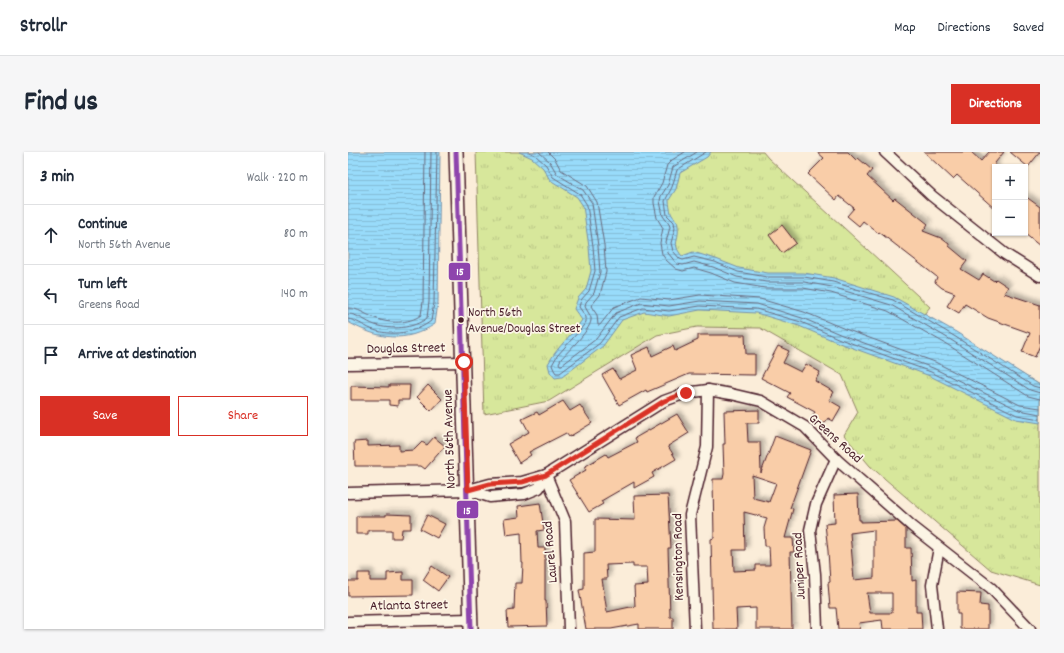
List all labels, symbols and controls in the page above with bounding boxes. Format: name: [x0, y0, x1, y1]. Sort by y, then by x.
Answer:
text: Strollr: [20, 14, 67, 41]
text: Map: [894, 18, 916, 38]
text: Directions: [938, 18, 991, 38]
text: Saved: [1013, 18, 1044, 38]
text: Find us: [24, 84, 98, 124]
button: Directions: [951, 84, 1040, 124]
map controls: [992, 164, 1028, 236]
button: +: [992, 164, 1028, 200]
text: 3 min: [40, 166, 74, 190]
text: Walk · 220 m: [247, 169, 308, 188]
button: −: [992, 200, 1028, 236]
text: Continue: [78, 214, 127, 236]
icon: ahead: [40, 224, 62, 246]
text: 80 m: [284, 225, 308, 244]
text: North 56th Avenue: [78, 236, 170, 255]
line badge: 15: [448, 262, 471, 281]
text: 15: [456, 265, 464, 281]
text: Turn left: [78, 274, 127, 296]
icon: left: [40, 284, 62, 306]
text: 140 m: [281, 285, 308, 304]
text: Greens Road: [78, 296, 140, 315]
place label: North 56th Avenue/Douglas Street: [468, 304, 580, 339]
marker: North 56th Avenue/Douglas Street: [456, 315, 466, 325]
street label: Douglas Street: [367, 338, 445, 360]
icon: arrive: [40, 344, 62, 366]
text: Arrive at destination: [78, 344, 196, 366]
route start: [455, 353, 473, 371]
route end: [677, 384, 695, 402]
street label: North 56th Avenue: [438, 389, 462, 489]
button: Save: [40, 396, 170, 436]
button: Share: [178, 396, 308, 436]
street label: Greens Road: [804, 409, 866, 469]
line badge: 15: [456, 500, 479, 519]
text: 15: [463, 504, 471, 520]
street label: Kensington Road: [668, 513, 690, 601]
street label: Laurel Road: [538, 520, 564, 584]
street label: Juniper Road: [788, 532, 812, 600]
street label: Atlanta Street: [370, 595, 448, 617]

